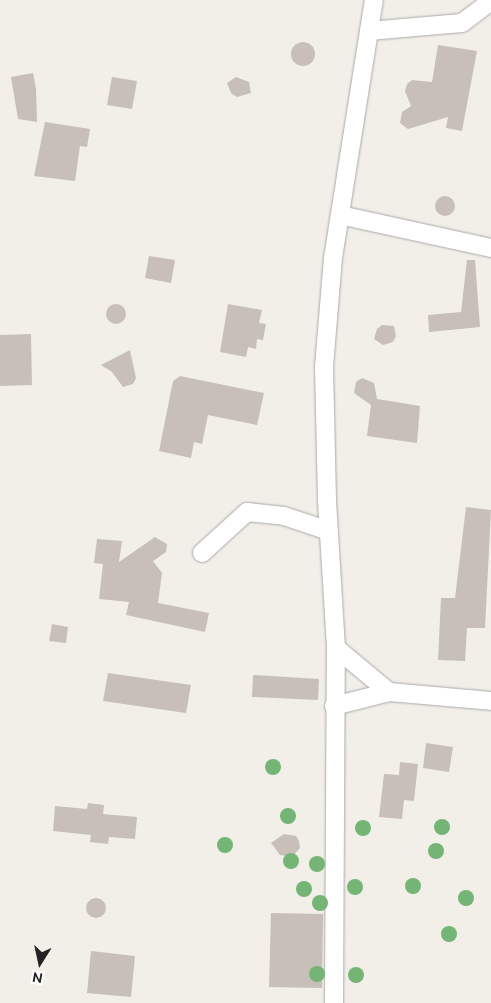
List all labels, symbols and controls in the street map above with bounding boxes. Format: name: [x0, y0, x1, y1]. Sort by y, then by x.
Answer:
north arrow: [15, 938, 65, 988]
text: N: [31, 969, 44, 987]

